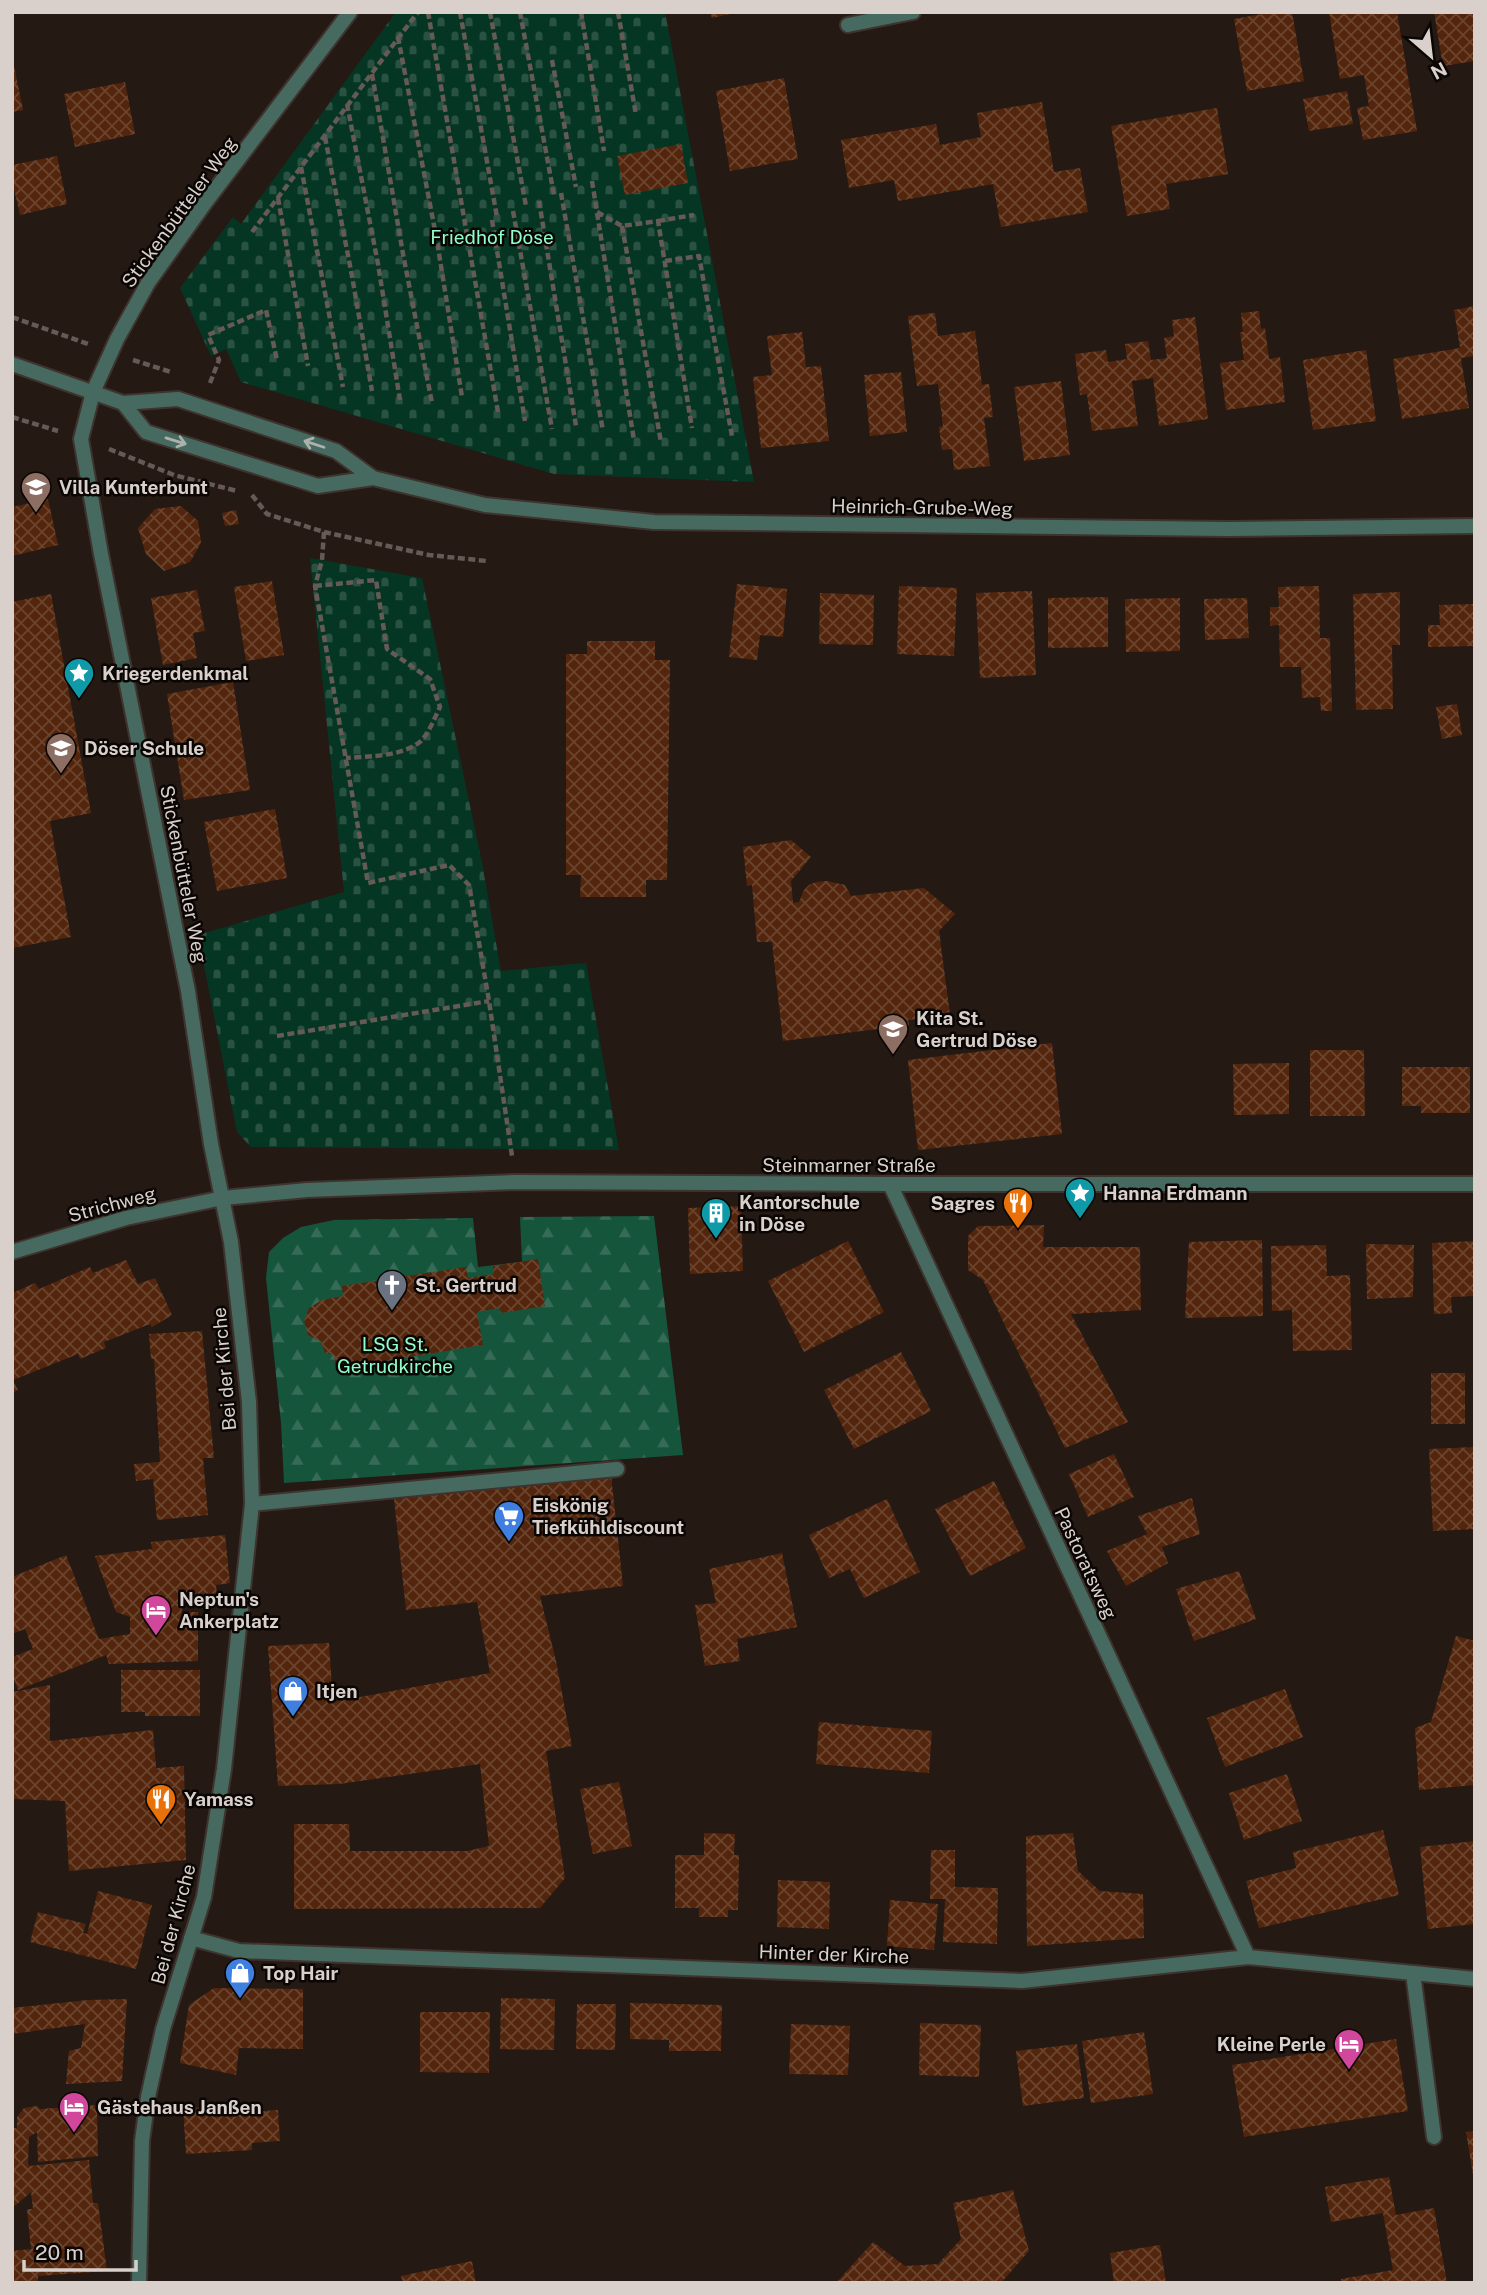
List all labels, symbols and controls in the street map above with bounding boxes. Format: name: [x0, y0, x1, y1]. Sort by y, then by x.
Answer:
north arrow: [1396, 21, 1466, 91]
text: N: [1427, 58, 1451, 84]
street label: Stickenbütteler Weg: [117, 132, 241, 292]
park label: Friedhof Döse: [430, 226, 554, 248]
one-way arrow: [165, 436, 187, 449]
one-way arrow: [304, 437, 326, 449]
school or university icon: Villa Kunterbunt: [19, 470, 53, 514]
place label: Villa Kunterbunt: [59, 476, 208, 498]
street label: Heinrich-Grube-Weg: [831, 494, 1013, 520]
place icon: Kriegerdenkmal: [62, 656, 96, 700]
place label: Kriegerdenkmal: [102, 662, 249, 684]
school or university icon: Döser Schule: [44, 731, 78, 775]
place label: Döser Schule: [84, 737, 204, 759]
street label: Stickenbütteler Weg: [156, 783, 212, 965]
place label: Kita St. Gertrud Döse: [916, 1007, 1038, 1051]
school or university icon: Kita St. Gertrud Döse: [876, 1012, 910, 1056]
street label: Steinmarner Straße: [762, 1154, 936, 1176]
place icon: Hanna Erdmann: [1063, 1176, 1097, 1220]
street label: Strichweg: [66, 1182, 158, 1226]
place label: Hanna Erdmann: [1103, 1182, 1248, 1204]
restaurant icon: Sagres: [1001, 1186, 1035, 1230]
place label: Kantorschule in Döse: [739, 1191, 860, 1235]
place label: Sagres: [931, 1192, 995, 1214]
building icon: Kantorschule in Döse: [699, 1196, 733, 1240]
church icon: St. Gertrud: [375, 1268, 409, 1312]
place label: St. Gertrud: [415, 1274, 517, 1296]
street label: Bei der Kirche: [208, 1306, 240, 1432]
park label: LSG St. Getrudkirche: [337, 1333, 453, 1377]
place label: Eiskönig Tiefkühldiscount: [532, 1494, 684, 1538]
supermarket icon: Eiskönig Tiefkühldiscount: [492, 1499, 526, 1543]
street label: Pastoratsweg: [1050, 1504, 1122, 1623]
place label: Neptun's Ankerplatz: [179, 1588, 279, 1632]
hotel icon: Neptun's Ankerplatz: [139, 1593, 173, 1637]
shop icon: Itjen: [276, 1674, 310, 1718]
place label: Itjen: [316, 1680, 358, 1702]
restaurant icon: Yamass: [144, 1782, 178, 1826]
place label: Yamass: [184, 1788, 254, 1810]
street label: Bei der Kirche: [146, 1861, 200, 1987]
street label: Hinter der Kirche: [758, 1940, 910, 1968]
shop icon: Top Hair: [223, 1956, 257, 2000]
place label: Top Hair: [263, 1962, 338, 1984]
hotel icon: Kleine Perle: [1332, 2027, 1366, 2071]
place label: Kleine Perle: [1217, 2033, 1326, 2055]
hotel icon: Gästehaus Janßen: [57, 2090, 91, 2134]
place label: Gästehaus Janßen: [97, 2096, 262, 2118]
scale bar: [24, 2228, 136, 2272]
text: 20 m: [35, 2240, 84, 2265]

